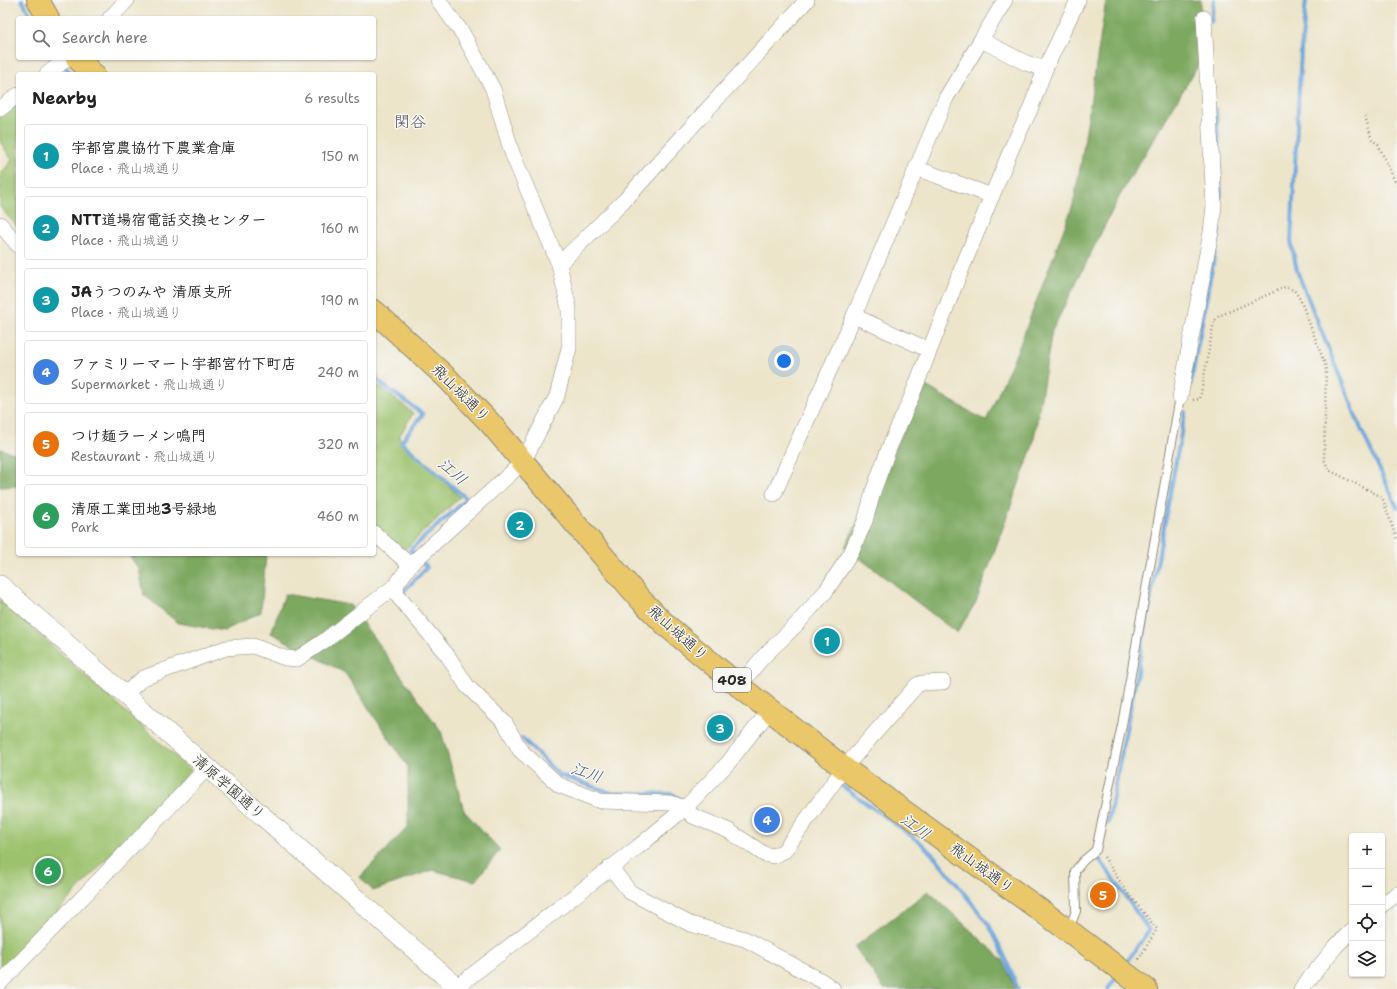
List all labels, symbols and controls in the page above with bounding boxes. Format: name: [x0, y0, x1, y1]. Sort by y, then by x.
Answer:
search box: [16, 16, 376, 60]
icon: search: [30, 27, 52, 49]
text: Search here: [62, 28, 148, 48]
text: Nearby: [32, 87, 97, 109]
text: 6 results: [304, 90, 360, 107]
district label: 関谷: [394, 111, 426, 132]
text: 宇都宮農協竹下農業倉庫: [71, 138, 236, 158]
text: 1: [43, 148, 49, 165]
text: 150 m: [321, 148, 359, 165]
text: Place · 飛山城通り: [71, 160, 182, 177]
text: NTT道場宿電話交換センター: [71, 210, 266, 230]
text: 2: [41, 220, 51, 237]
text: 160 m: [321, 220, 359, 237]
text: Place · 飛山城通り: [71, 232, 182, 249]
text: JAうつのみや 清原支所: [71, 282, 232, 302]
text: 3: [41, 292, 51, 309]
text: 190 m: [320, 292, 359, 309]
text: Place · 飛山城通り: [71, 304, 182, 321]
your location: [774, 351, 794, 371]
text: ファミリーマート宇都宮竹下町店: [71, 354, 297, 374]
street label: 飛山城通り: [427, 359, 495, 427]
text: 4: [41, 364, 51, 381]
text: 240 m: [317, 364, 359, 381]
text: Supermarket · 飛山城通り: [71, 376, 228, 393]
text: つけ麺ラーメン鳴門: [71, 426, 206, 446]
text: 5: [42, 436, 50, 453]
text: 320 m: [317, 436, 359, 453]
text: Restaurant · 飛山城通り: [71, 448, 218, 465]
water label: 江川: [434, 453, 472, 490]
text: 清原工業団地3号緑地: [71, 499, 217, 519]
text: 6: [41, 508, 51, 525]
text: 460 m: [317, 508, 359, 525]
pin: 2: [507, 510, 533, 540]
text: Park: [71, 519, 99, 536]
street label: 飛山城通り: [643, 600, 713, 666]
pin: 1: [814, 626, 840, 656]
road number: 408: [713, 668, 751, 692]
pin: 3: [707, 713, 733, 743]
street label: 清原学園通り: [188, 750, 270, 824]
water label: 江川: [568, 757, 605, 788]
pin: 4: [754, 805, 780, 835]
water label: 江川: [897, 808, 935, 844]
map controls: [1349, 833, 1385, 977]
button: +: [1349, 833, 1385, 869]
street label: 飛山城通り: [946, 838, 1018, 898]
pin: 6: [35, 856, 61, 886]
button: −: [1349, 869, 1385, 905]
pin: 5: [1090, 880, 1116, 910]
button: locate: [1349, 905, 1385, 941]
button: layers: [1349, 941, 1385, 977]

